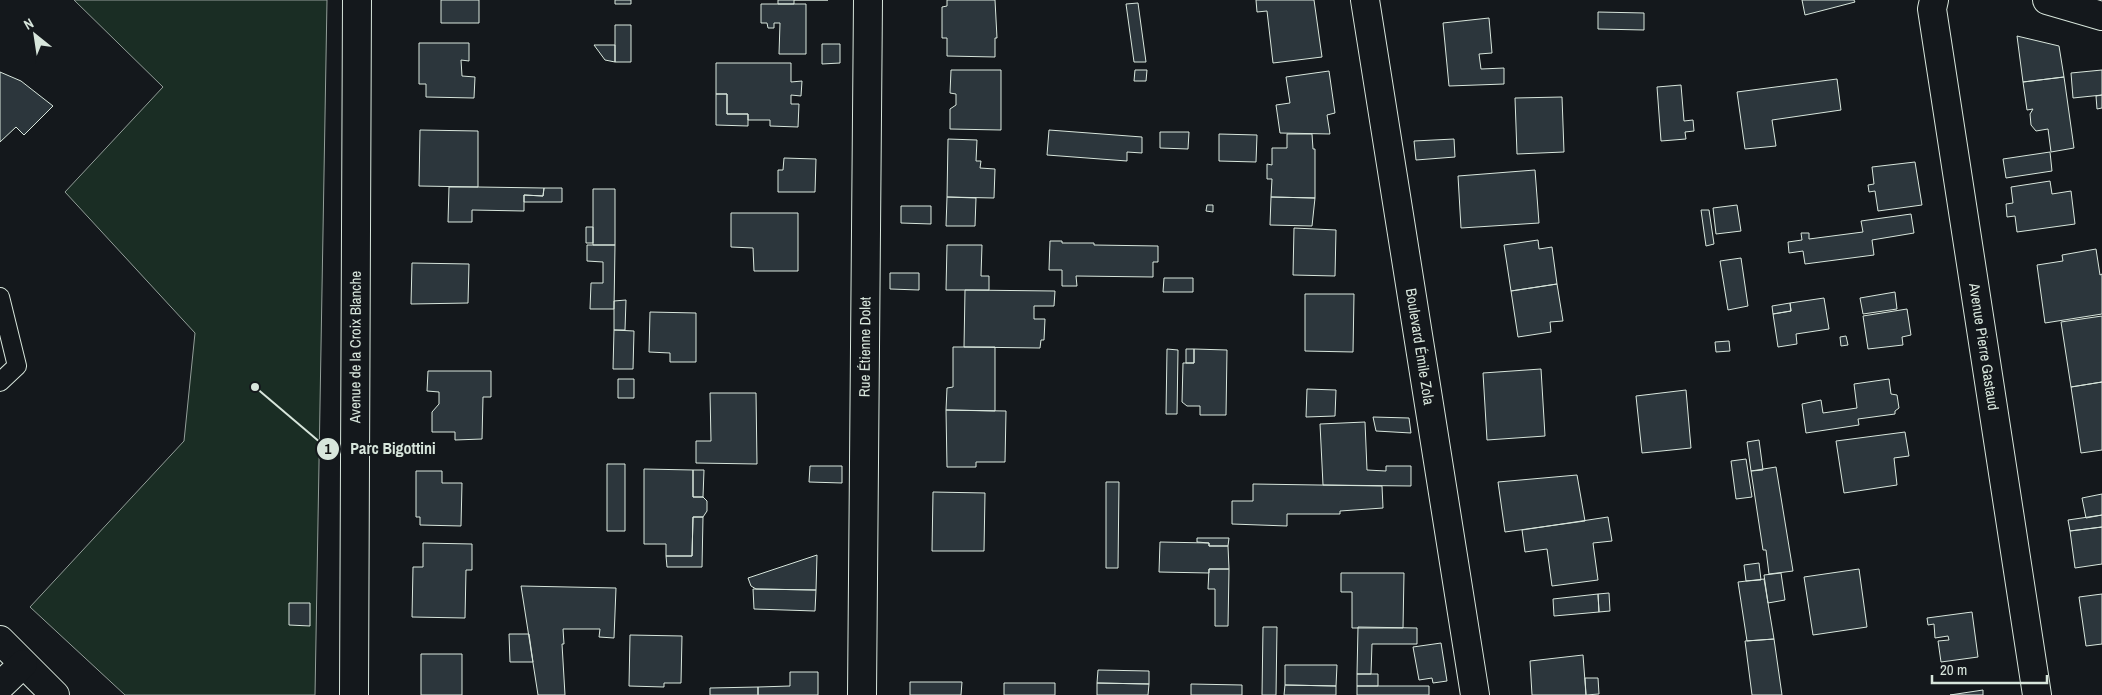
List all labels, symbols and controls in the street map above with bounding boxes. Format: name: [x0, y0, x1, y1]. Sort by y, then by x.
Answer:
north arrow: [10, 10, 60, 60]
text: N: [20, 14, 37, 34]
street label: Avenue de la Croix Blanche: [344, 271, 366, 424]
street label: Avenue Pierre Gastaud: [1964, 281, 2004, 412]
street label: Boulevard Émile Zola: [1401, 287, 1440, 407]
street label: Rue Étienne Dolet: [854, 296, 875, 397]
callout: Parc Bigottini: [316, 433, 446, 464]
text: Parc Bigottini: [350, 437, 436, 459]
text: 1: [325, 438, 332, 459]
scale bar: [1932, 652, 2047, 684]
text: 20 m: [1940, 659, 1967, 680]

